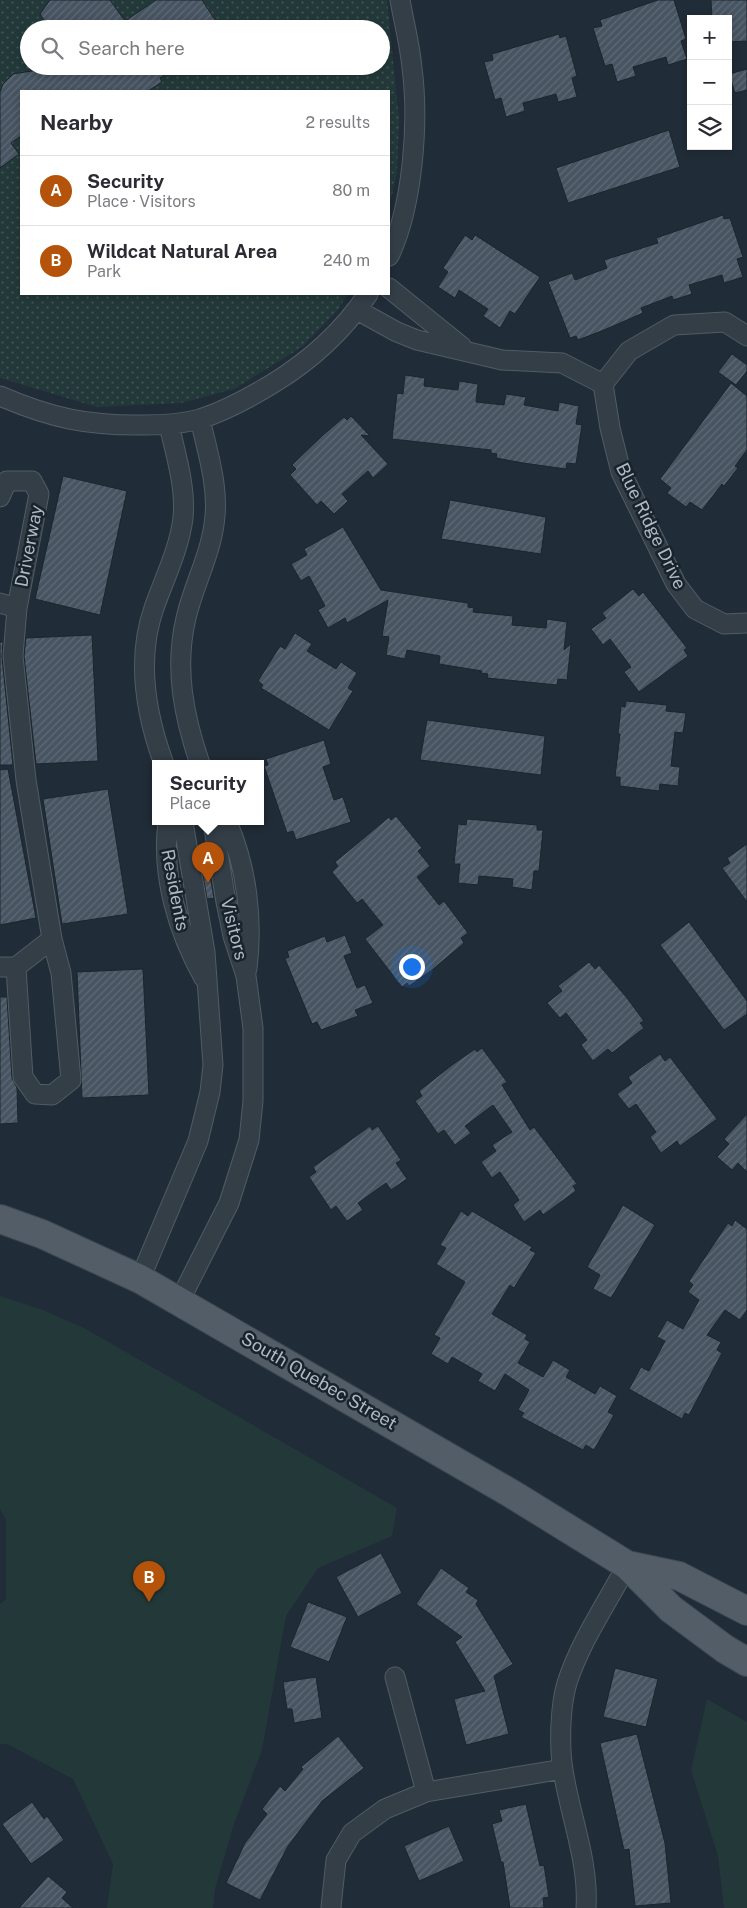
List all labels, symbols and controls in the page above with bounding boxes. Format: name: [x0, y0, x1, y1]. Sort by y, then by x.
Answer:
map controls: [687, 15, 732, 150]
button: +: [687, 15, 732, 60]
search box: [20, 20, 390, 75]
icon: search: [38, 34, 66, 62]
text: Search here: [78, 37, 185, 59]
button: −: [687, 60, 732, 105]
button: layers: [687, 105, 732, 150]
text: Nearby: [40, 110, 113, 135]
text: 2 results: [305, 113, 370, 132]
text: Security: [87, 170, 164, 192]
text: A: [50, 181, 62, 200]
text: 80 m: [332, 181, 370, 200]
text: Place · Visitors: [87, 192, 196, 211]
text: Wildcat Natural Area: [87, 240, 277, 262]
text: B: [51, 251, 61, 270]
text: 240 m: [323, 251, 370, 270]
text: Park: [87, 262, 121, 281]
street label: Blue Ridge Drive: [612, 459, 691, 592]
street label: Driverway: [10, 503, 47, 589]
popup: [152, 760, 264, 825]
text: Security: [169, 772, 247, 794]
text: Place: [169, 794, 211, 813]
pin: A: [192, 842, 224, 883]
street label: Residents: [157, 847, 194, 932]
street label: Visitors: [217, 896, 252, 962]
your location: [399, 954, 425, 980]
street label: South Quebec Street: [238, 1327, 401, 1434]
pin: B: [133, 1561, 165, 1602]

